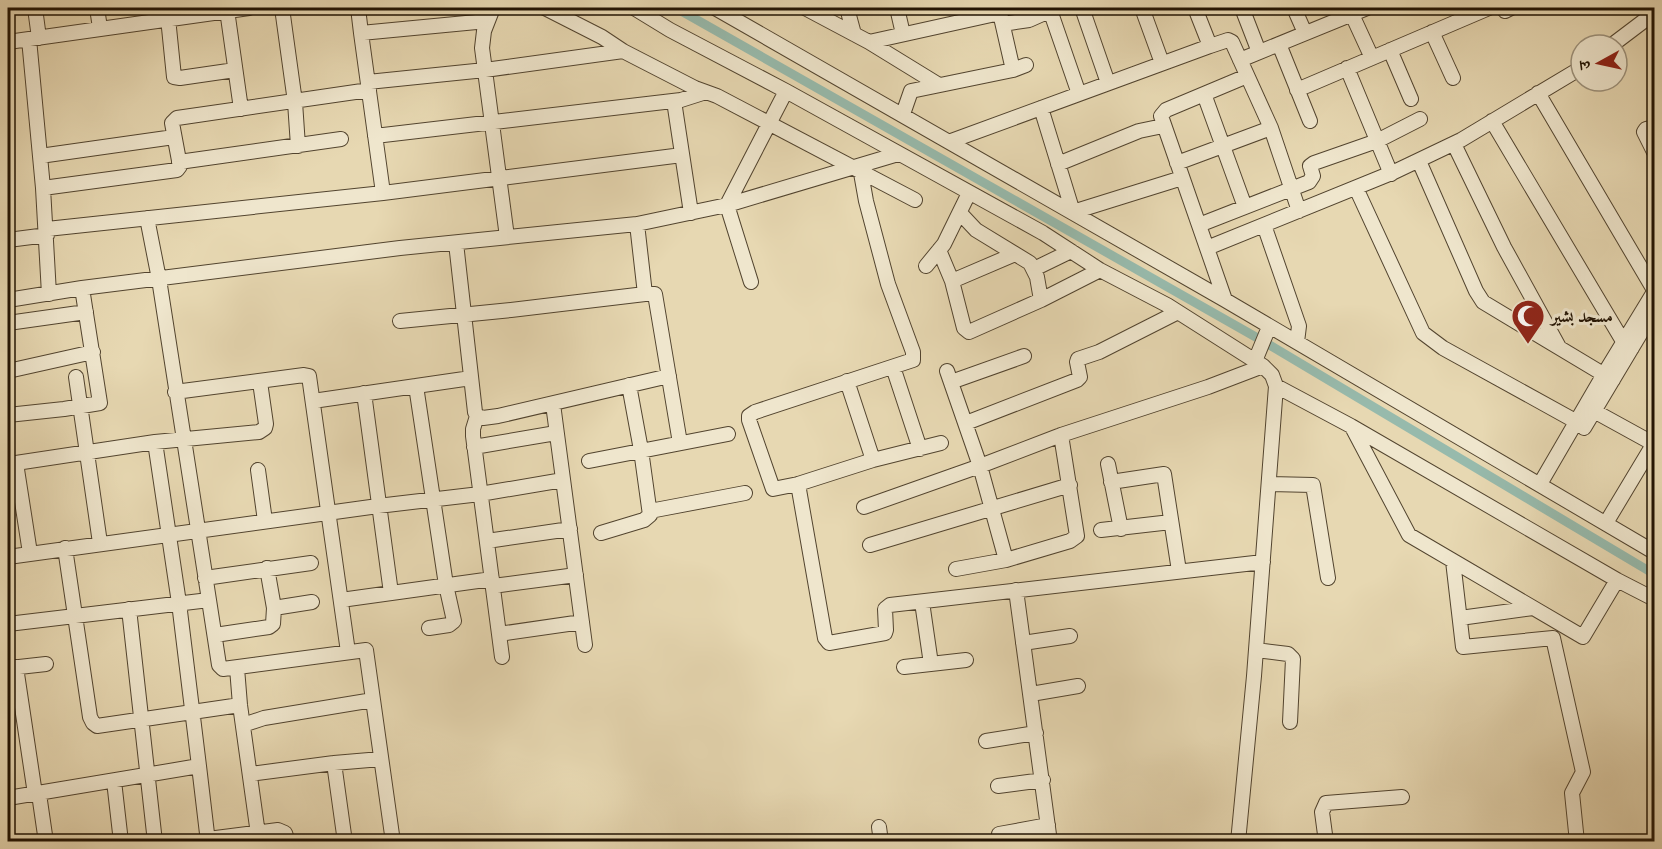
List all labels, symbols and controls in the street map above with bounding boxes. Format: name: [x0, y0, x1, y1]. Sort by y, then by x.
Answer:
north arrow: [1569, 33, 1629, 93]
text: उ: [1571, 58, 1597, 72]
mosque icon: مسجد بشیر: [1510, 298, 1546, 345]
place label: مسجد بشیر: [1549, 302, 1613, 329]

